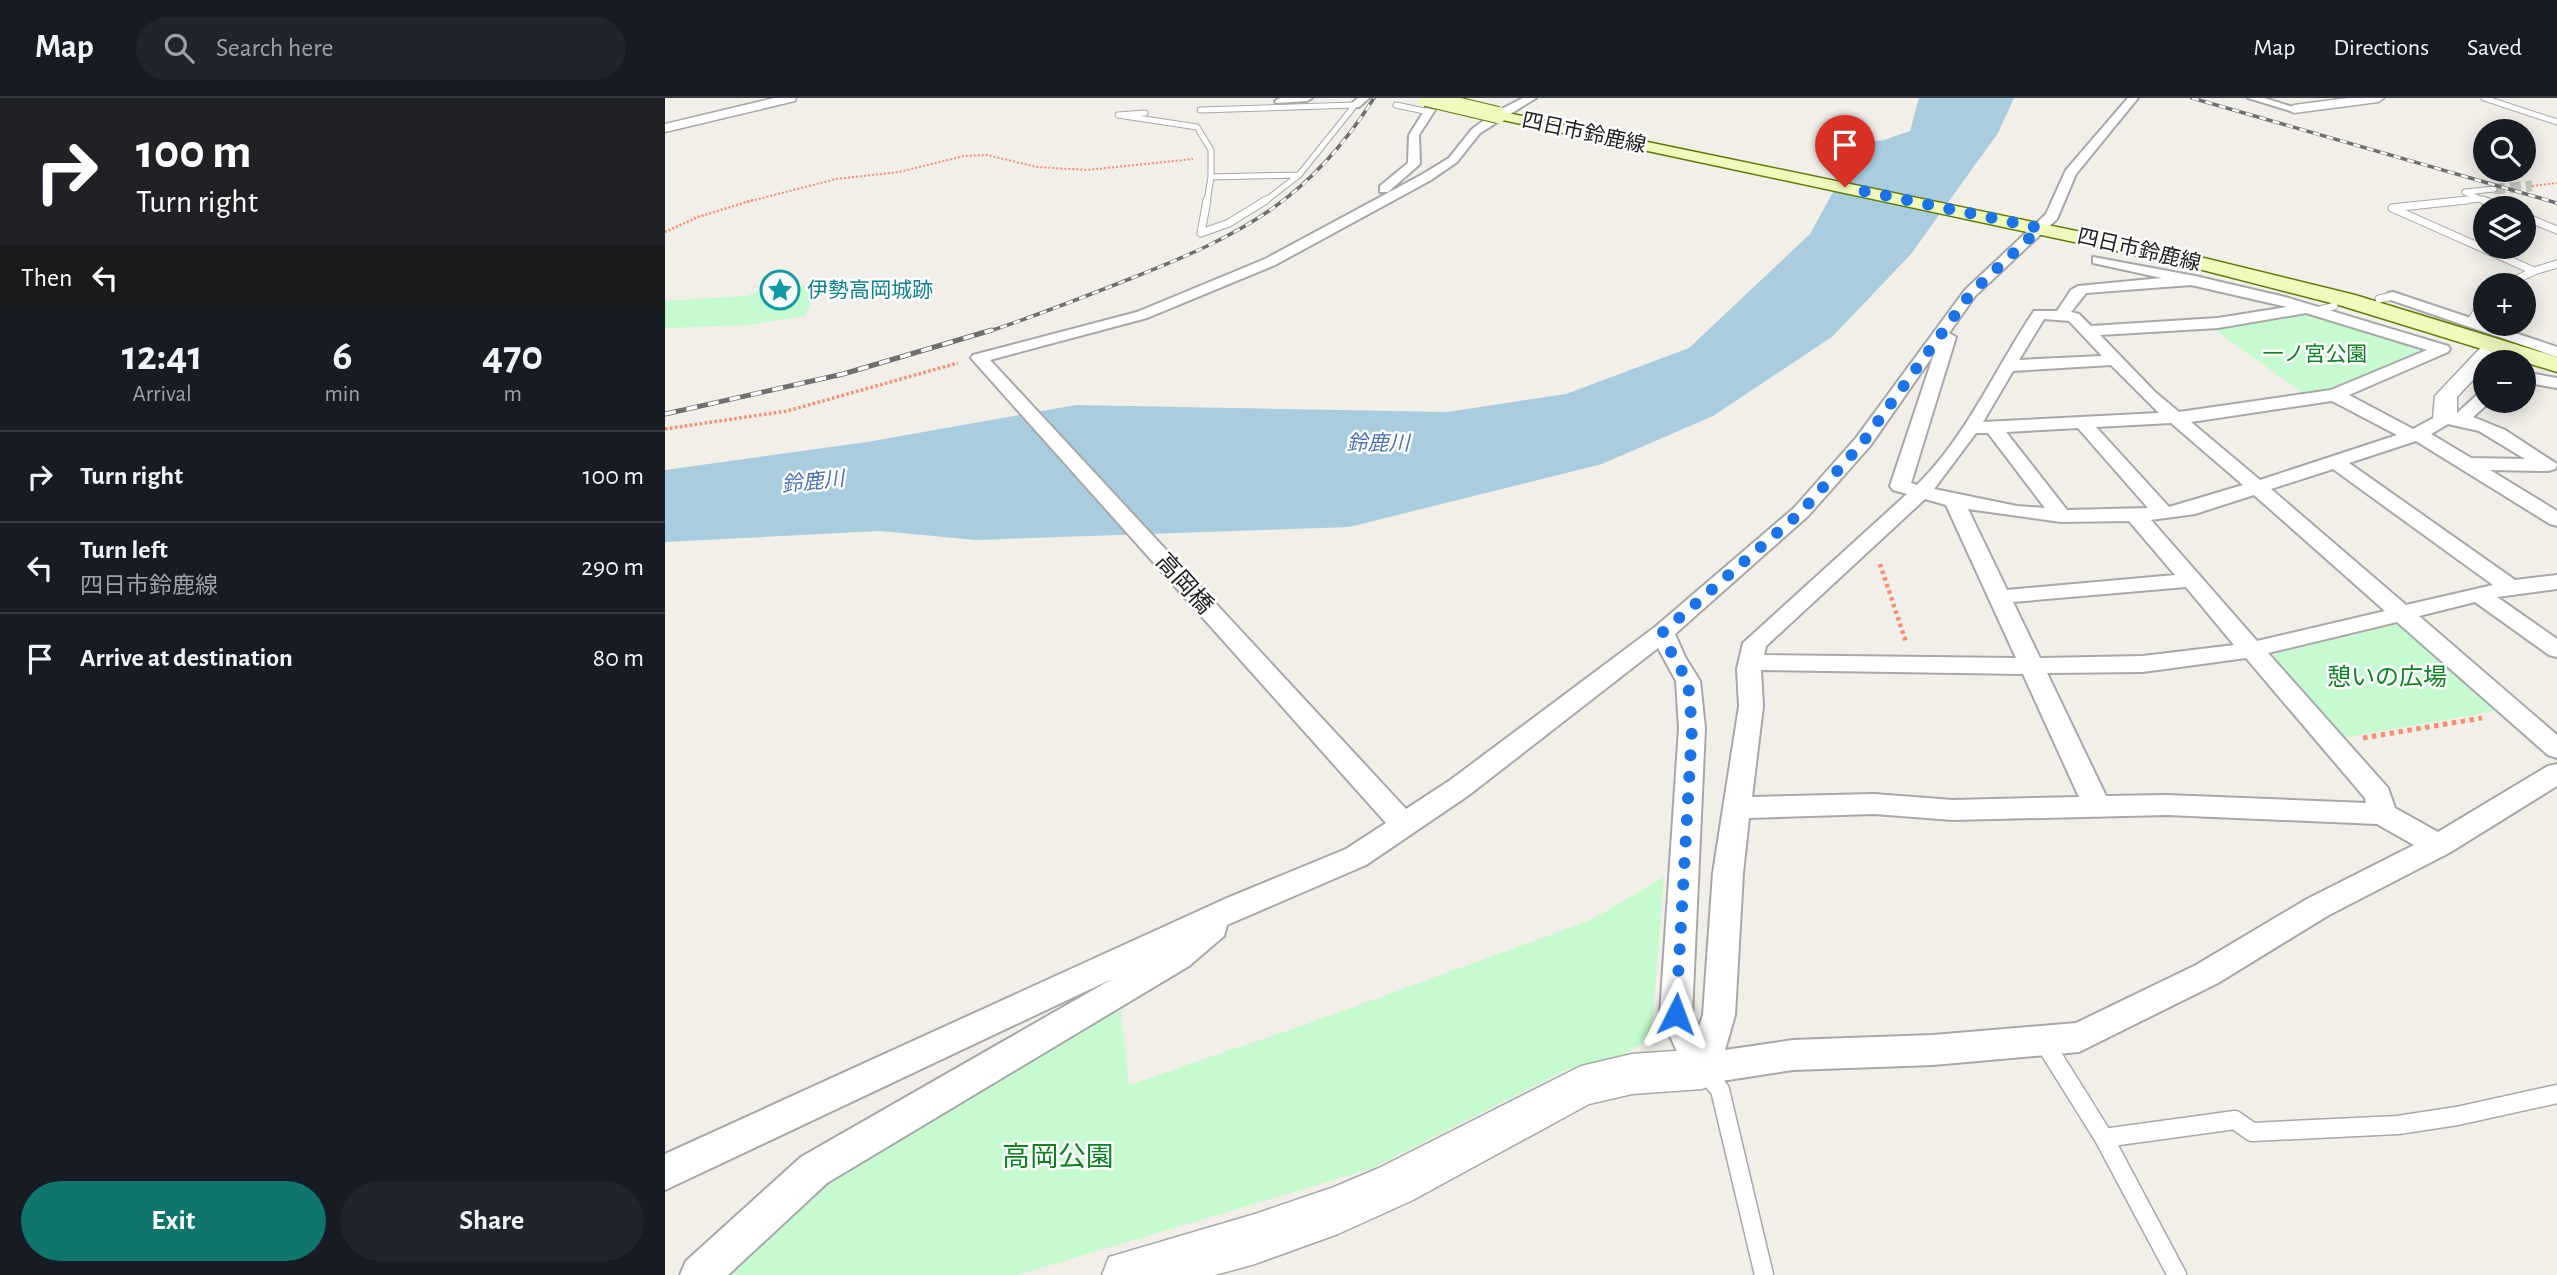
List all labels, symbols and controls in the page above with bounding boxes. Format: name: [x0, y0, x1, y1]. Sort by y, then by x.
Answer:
search box: [136, 17, 626, 80]
icon: search: [160, 29, 198, 67]
text: Map: [35, 31, 94, 64]
text: Search here: [216, 35, 334, 61]
text: Map: [2253, 36, 2295, 60]
text: Directions: [2333, 36, 2429, 60]
text: Saved: [2467, 36, 2522, 60]
street label: 四日市鈴鹿線: [1520, 109, 1648, 156]
pin: [1815, 115, 1875, 187]
map controls: [2473, 119, 2536, 413]
button: search: [2473, 119, 2536, 182]
icon: right: [21, 126, 112, 217]
icon: arrive: [1826, 126, 1864, 164]
text: 100 m: [136, 128, 252, 177]
text: Turn right: [136, 186, 258, 218]
button: layers: [2473, 196, 2536, 259]
street label: 四日市鈴鹿線: [2075, 225, 2203, 274]
icon: left: [86, 259, 124, 297]
text: Then: [21, 265, 72, 291]
place icon: 伊勢高岡城跡: [759, 269, 801, 311]
button: +: [2473, 273, 2536, 336]
place label: 伊勢高岡城跡: [807, 279, 933, 301]
text: 12:41: [122, 335, 203, 377]
text: 6: [332, 335, 352, 377]
text: 470: [482, 335, 543, 377]
park label: 一ノ宮公園: [2263, 343, 2368, 365]
button: −: [2473, 350, 2536, 413]
text: Arrival: [133, 383, 192, 406]
text: min: [324, 383, 360, 406]
text: m: [503, 383, 522, 406]
water label: 鈴鹿川: [1347, 432, 1411, 454]
icon: right: [21, 458, 59, 496]
text: Turn right: [80, 463, 183, 489]
text: 100 m: [583, 463, 644, 489]
water label: 鈴鹿川: [780, 467, 847, 496]
text: Turn left: [80, 537, 168, 563]
street label: 高岡橋: [1151, 548, 1218, 619]
icon: left: [21, 549, 59, 587]
text: 290 m: [581, 554, 644, 580]
text: 四日市鈴鹿線: [80, 575, 218, 598]
icon: arrive: [21, 640, 59, 678]
text: Arrive at destination: [80, 645, 293, 671]
text: 80 m: [593, 645, 644, 671]
park label: 憩いの広場: [2327, 664, 2447, 690]
position arrow: [1639, 977, 1713, 1051]
park label: 高岡公園: [1002, 1142, 1114, 1172]
button: Exit: [21, 1181, 326, 1261]
button: Share: [340, 1181, 644, 1261]

